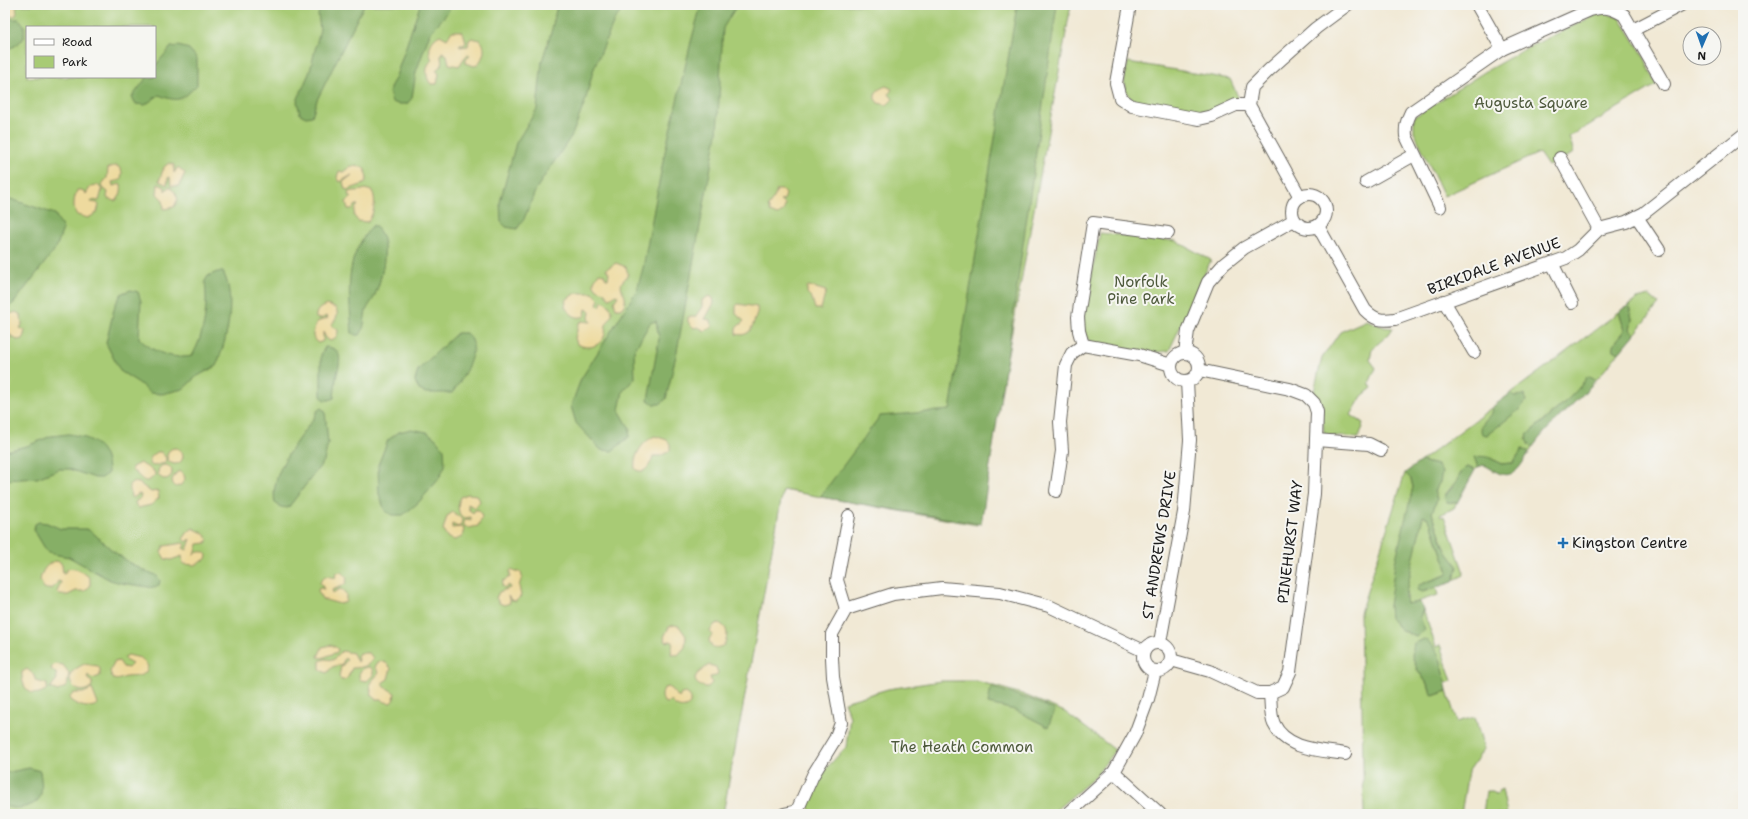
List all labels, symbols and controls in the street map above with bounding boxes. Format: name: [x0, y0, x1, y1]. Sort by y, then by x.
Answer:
legend: [26, 26, 156, 78]
north arrow: [1682, 26, 1722, 66]
text: Road: [62, 34, 93, 50]
text: N: [1697, 48, 1706, 63]
text: Park: [62, 54, 88, 70]
park label: Augusta Square: [1474, 93, 1588, 113]
street label: BIRKDALE AVENUE: [1425, 233, 1563, 299]
park label: Norfolk Pine Park: [1107, 272, 1175, 309]
street label: ST ANDREWS DRIVE: [1137, 469, 1181, 621]
street label: PINEHURST WAY: [1273, 479, 1307, 605]
place label: Kingston Centre: [1572, 533, 1688, 553]
marker: Kingston Centre: [1557, 537, 1569, 549]
park label: The Heath Common: [891, 737, 1033, 757]

